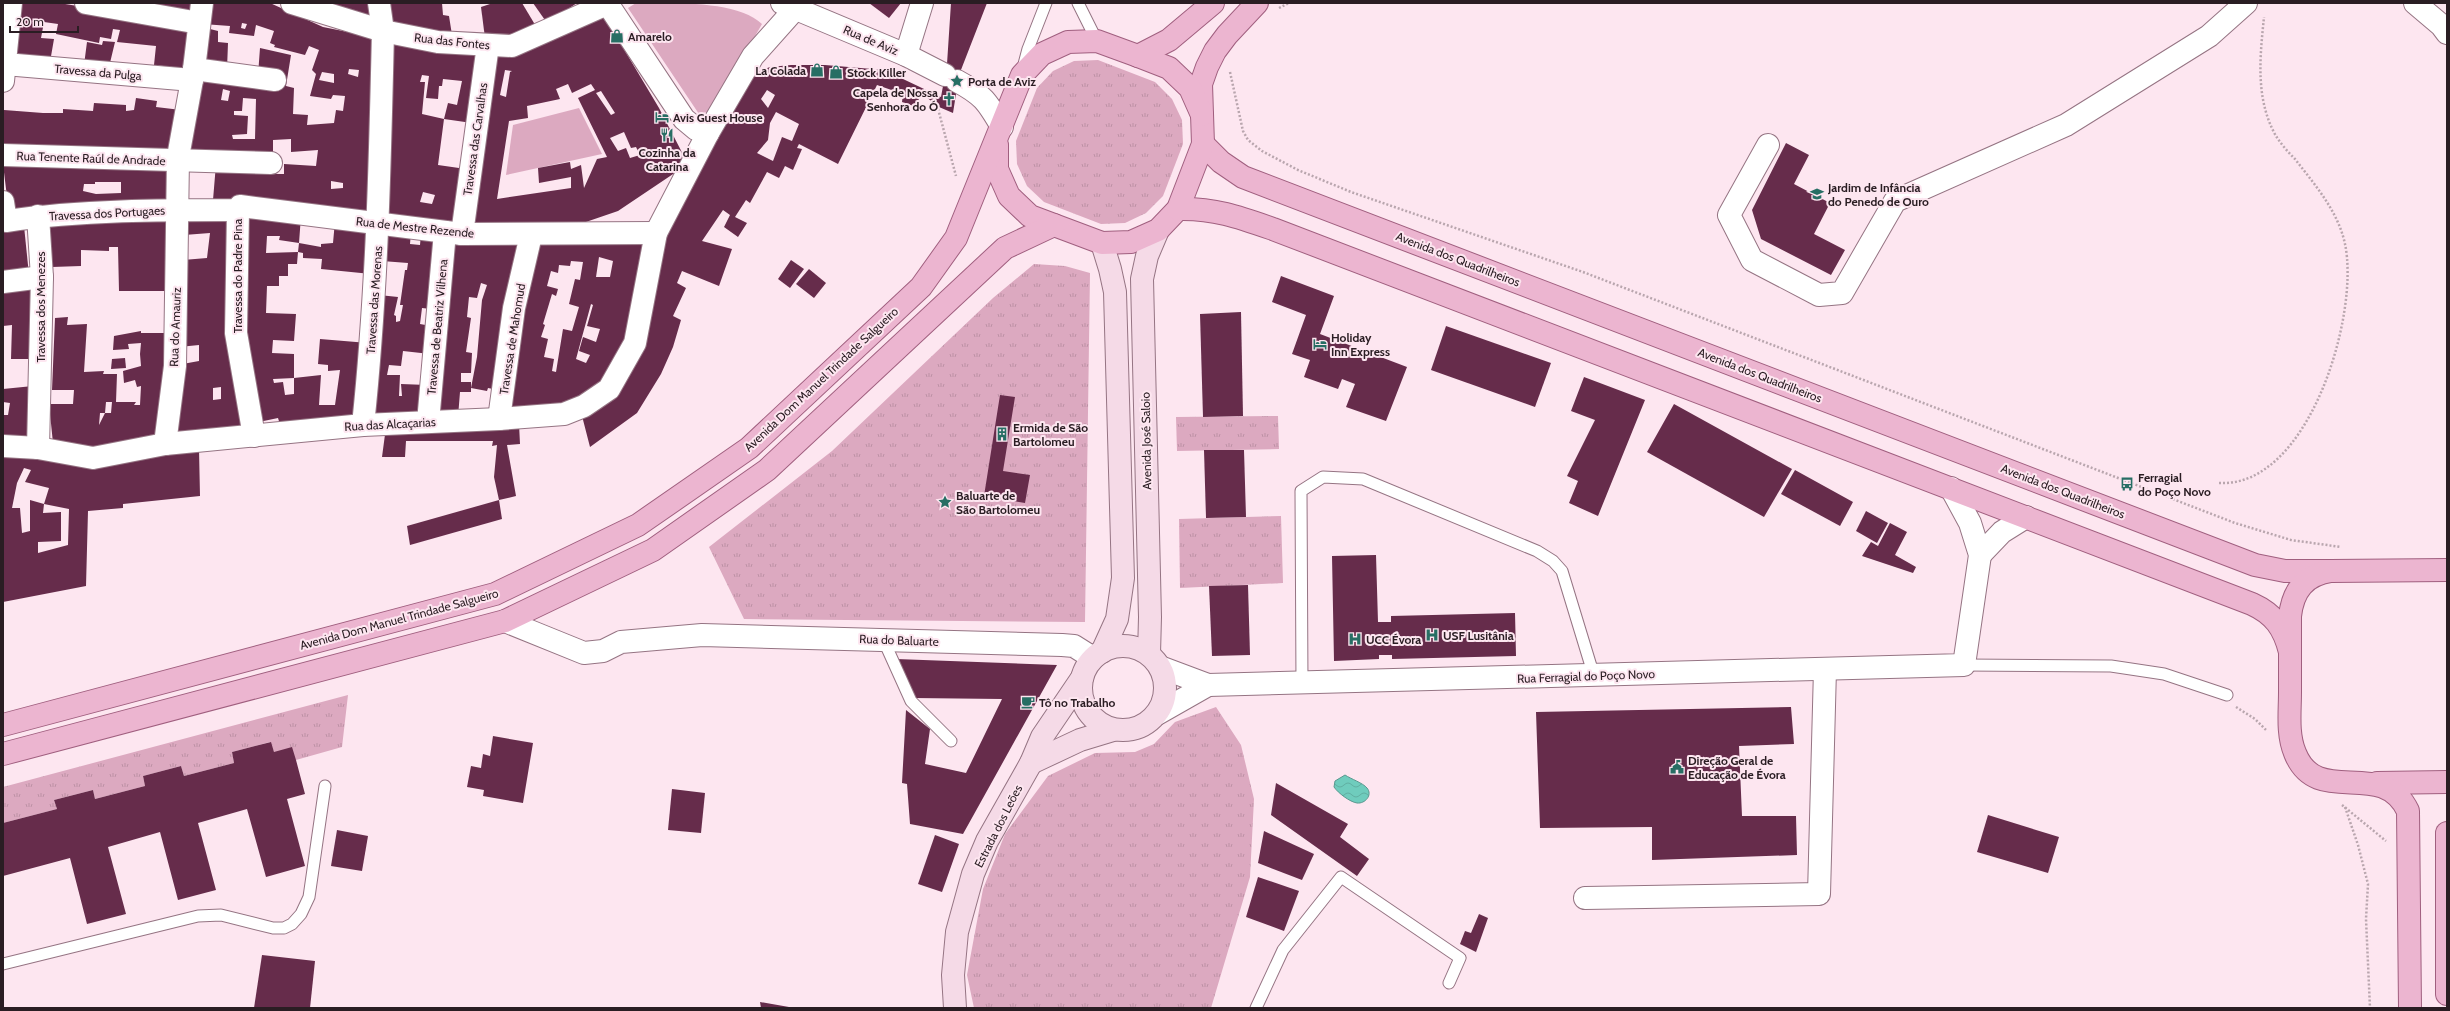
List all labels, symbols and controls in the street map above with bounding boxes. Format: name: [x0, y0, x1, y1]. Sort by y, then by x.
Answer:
scale bar: [10, 8, 78, 34]
text: 20 m: [16, 14, 44, 29]
street label: Rua de Aviz: [841, 22, 901, 58]
shop icon: Amarelo: [609, 28, 625, 44]
place label: Amarelo: [628, 29, 672, 44]
street label: Rua das Fontes: [413, 30, 491, 52]
street label: Travessa da Pulga: [54, 61, 143, 83]
shop icon: La Colada: [809, 62, 825, 78]
place label: La Colada: [755, 63, 806, 78]
shop icon: Stock Killer: [828, 64, 844, 80]
place label: Stock Killer: [847, 65, 906, 80]
place icon: Porta de Aviz: [949, 73, 965, 89]
place label: Porta de Aviz: [968, 74, 1036, 89]
street label: Travessa das Carvalhas: [460, 82, 490, 196]
place label: Capela de Nossa Senhora do Ó: [853, 85, 938, 114]
church icon: Capela de Nossa Senhora do Ó: [941, 91, 957, 107]
hotel icon: Avis Guest House: [654, 109, 670, 125]
place label: Avis Guest House: [673, 110, 763, 125]
restaurant icon: Cozinha da Catarina: [659, 127, 675, 143]
place label: Cozinha da Catarina: [638, 145, 696, 174]
street label: Rua Tenente Raúl de Andrade: [16, 148, 166, 168]
place label: Jardim de Infância do Penedo de Ouro: [1827, 180, 1929, 209]
school or university icon: Jardim de Infância do Penedo de Ouro: [1809, 186, 1825, 202]
street label: Travessa dos Portugaes: [49, 202, 165, 224]
street label: Rua de Mestre Rezende: [355, 213, 475, 241]
street label: Travessa do Padre Pina: [230, 219, 245, 333]
street label: Avenida dos Quadrilheiros: [1394, 228, 1522, 290]
street label: Travessa das Morenas: [363, 245, 385, 355]
street label: Travessa dos Menezes: [33, 251, 48, 363]
street label: Travessa de Beatriz Vilhena: [424, 258, 450, 396]
street label: Travessa de Mahomud: [496, 282, 528, 396]
street label: Rua do Amauriz: [166, 287, 184, 367]
street label: Avenida Dom Manuel Trindade Salgueiro: [741, 303, 901, 454]
place label: Holiday Inn Express: [1331, 330, 1390, 359]
hotel icon: Holiday Inn Express: [1312, 336, 1328, 352]
street label: Avenida dos Quadrilheiros: [1696, 344, 1824, 406]
street label: Avenida José Saloio: [1138, 392, 1154, 490]
street label: Rua das Alcaçarias: [344, 414, 436, 434]
place label: Ermida de São Bartolomeu: [1013, 420, 1088, 449]
building icon: Ermida de São Bartolomeu: [994, 426, 1010, 442]
street label: Avenida dos Quadrilheiros: [1999, 460, 2127, 522]
place label: Ferragial do Poço Novo: [2138, 470, 2211, 499]
bus stop icon: Ferragial do Poço Novo: [2119, 476, 2135, 492]
place label: Baluarte de São Bartolomeu: [956, 488, 1040, 517]
place icon: Baluarte de São Bartolomeu: [937, 494, 953, 510]
street label: Avenida Dom Manuel Trindade Salgueiro: [298, 585, 500, 653]
hospital icon: USF Lusitânia: [1424, 627, 1440, 643]
place label: USF Lusitânia: [1443, 628, 1514, 643]
street label: Rua do Baluarte: [859, 631, 939, 649]
hospital icon: UCC Évora: [1347, 631, 1363, 647]
place label: UCC Évora: [1366, 632, 1421, 647]
street label: Rua Ferragial do Poço Novo: [1517, 666, 1656, 686]
cafe icon: Tô no Trabalho: [1020, 694, 1036, 710]
place label: Tô no Trabalho: [1039, 695, 1116, 710]
place label: Direção Geral de Educação de Évora: [1688, 753, 1786, 782]
public building icon: Direção Geral de Educação de Évora: [1669, 759, 1685, 775]
street label: Estrada dos Leões: [971, 782, 1025, 870]

